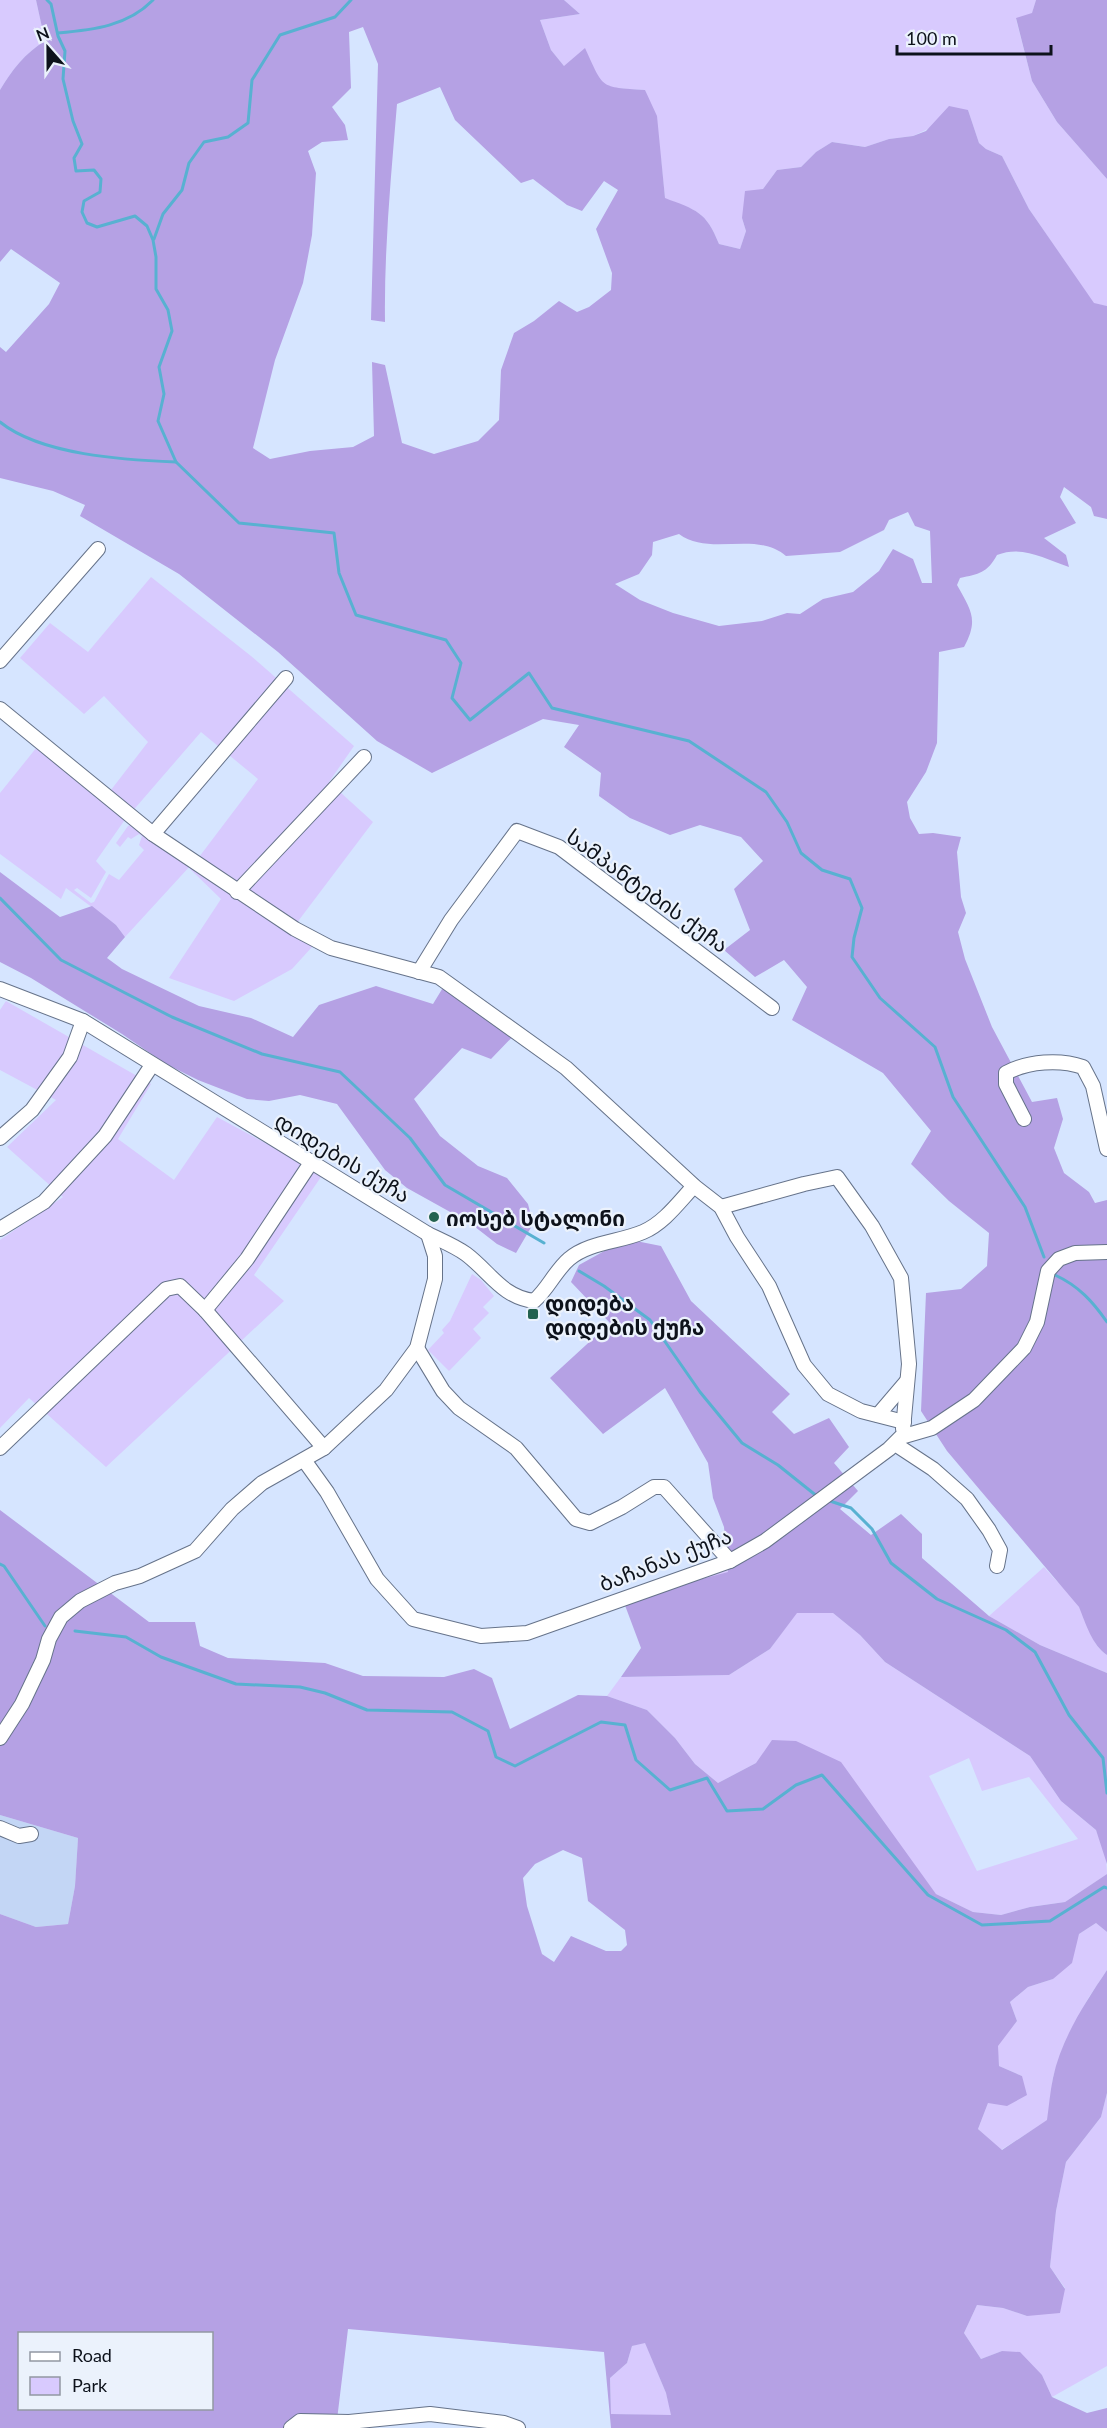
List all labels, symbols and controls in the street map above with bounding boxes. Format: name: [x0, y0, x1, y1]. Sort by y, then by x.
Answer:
north arrow: [18, 18, 78, 78]
scale bar: [897, 18, 1052, 56]
text: N: [33, 22, 52, 45]
text: 100 m: [906, 27, 957, 49]
street label: სამპანტების ქუჩა: [562, 823, 734, 958]
street label: დიდების ქუჩა: [270, 1107, 415, 1209]
place label: იოსებ სტალინი: [446, 1205, 625, 1232]
marker: იოსებ სტალინი: [427, 1210, 441, 1224]
place label: დიდება დიდების ქუჩა: [545, 1290, 704, 1341]
marker: დიდება დიდების ქუჩა: [526, 1307, 540, 1321]
street label: ბაჩანას ქუჩა: [595, 1522, 735, 1597]
legend: [18, 2332, 213, 2410]
text: Road: [72, 2344, 112, 2366]
text: Park: [72, 2374, 108, 2396]

